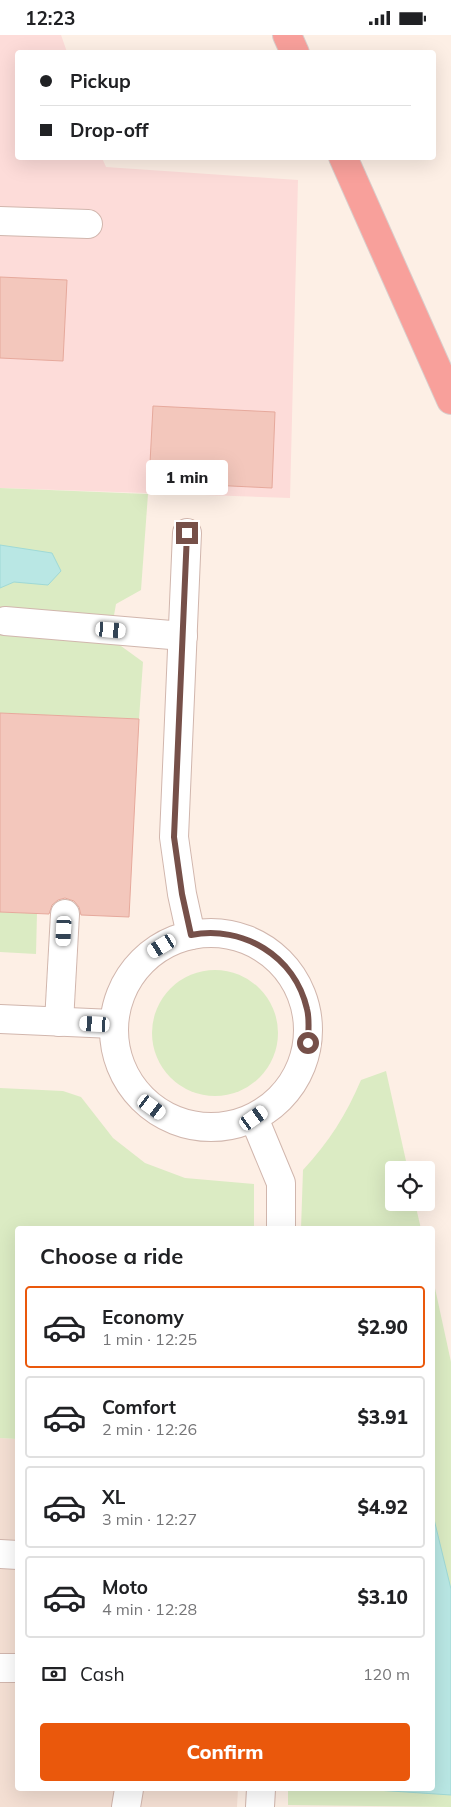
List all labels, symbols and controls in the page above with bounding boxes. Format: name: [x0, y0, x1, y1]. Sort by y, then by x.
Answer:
text: 12:23: [25, 6, 75, 30]
text: Pickup: [70, 69, 131, 93]
text: Drop-off: [70, 118, 148, 142]
callout: 1 min: [146, 461, 228, 495]
text: 1 min: [166, 467, 208, 487]
route end: [176, 522, 198, 544]
car: [95, 621, 126, 639]
car: [55, 916, 72, 946]
car: [145, 932, 178, 960]
car: [79, 1016, 110, 1032]
route start: [297, 1032, 319, 1054]
car: [135, 1092, 168, 1122]
car: [237, 1103, 270, 1133]
map controls: [385, 1161, 435, 1211]
button: locate: [385, 1161, 435, 1211]
text: Choose a ride: [40, 1242, 183, 1270]
icon: car: [42, 1305, 87, 1350]
text: Economy: [102, 1305, 184, 1329]
text: $2.90: [357, 1315, 408, 1339]
text: 1 min · 12:25: [102, 1329, 197, 1349]
icon: car: [42, 1395, 87, 1440]
text: Comfort: [102, 1395, 176, 1419]
text: $3.91: [357, 1405, 408, 1429]
text: 2 min · 12:26: [102, 1419, 197, 1439]
icon: car: [42, 1485, 87, 1530]
text: XL: [102, 1485, 125, 1509]
text: $4.92: [357, 1495, 408, 1519]
text: 3 min · 12:27: [102, 1509, 197, 1529]
icon: car: [42, 1575, 87, 1620]
text: Moto: [102, 1575, 148, 1599]
text: $3.10: [357, 1585, 408, 1609]
text: 4 min · 12:28: [102, 1599, 197, 1619]
icon: cash: [40, 1660, 68, 1688]
text: Cash: [80, 1662, 125, 1686]
text: 120 m: [363, 1664, 410, 1684]
button: Confirm: [40, 1723, 410, 1781]

